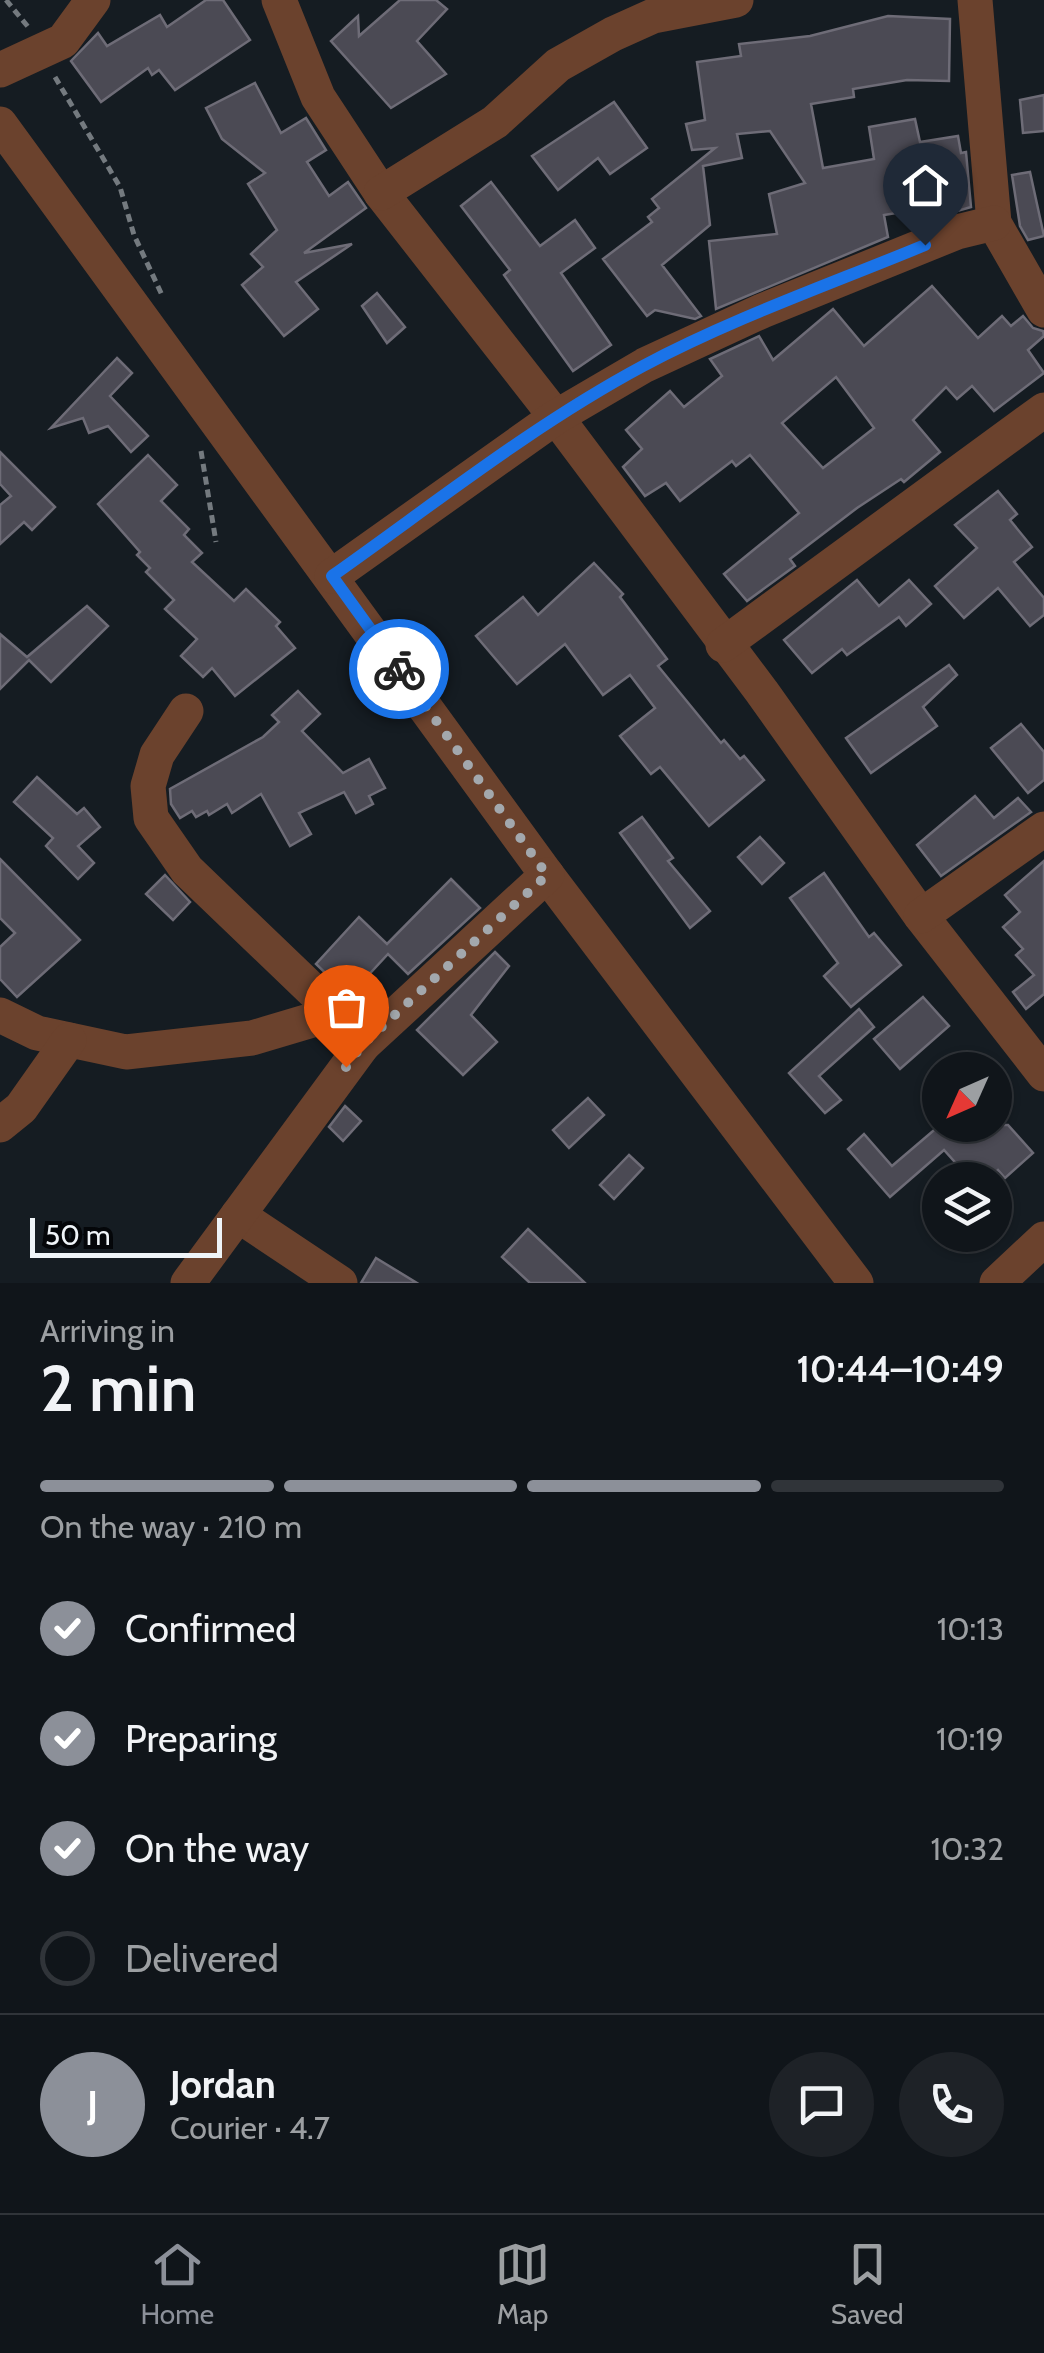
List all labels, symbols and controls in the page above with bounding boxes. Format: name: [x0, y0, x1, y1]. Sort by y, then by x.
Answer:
pin: [883, 143, 968, 246]
icon: home: [898, 158, 953, 213]
courier: [349, 619, 449, 719]
icon: bike: [372, 642, 427, 697]
pin: [304, 965, 389, 1068]
icon: bag: [319, 980, 374, 1035]
north arrow: [922, 1052, 1012, 1142]
map controls: [922, 1052, 1012, 1252]
button: layers: [922, 1162, 1012, 1252]
scale bar: [30, 1213, 222, 1258]
text: 50 m: [45, 1218, 111, 1252]
text: Arriving in: [40, 1311, 175, 1350]
text: 10:44–10:49: [796, 1345, 1004, 1392]
text: 2 min: [40, 1348, 197, 1427]
text: On the way · 210 m: [40, 1507, 302, 1546]
icon: check: [40, 1601, 95, 1656]
text: Confirmed: [125, 1605, 296, 1652]
text: 10:13: [937, 1609, 1004, 1648]
icon: check: [40, 1711, 95, 1766]
text: Preparing: [125, 1715, 277, 1762]
text: 10:19: [936, 1719, 1004, 1758]
icon: check: [40, 1821, 95, 1876]
text: On the way: [125, 1825, 309, 1872]
text: 10:32: [930, 1829, 1004, 1868]
text: Delivered: [125, 1935, 279, 1982]
button: chat: [769, 2052, 874, 2157]
button: phone: [899, 2052, 1004, 2157]
text: Jordan: [170, 2061, 276, 2108]
text: J: [87, 2081, 98, 2128]
text: Courier · 4.7: [170, 2108, 330, 2147]
tab: Home: [140, 2237, 214, 2331]
tab: Map: [495, 2237, 550, 2331]
tab: Saved: [831, 2237, 904, 2331]

